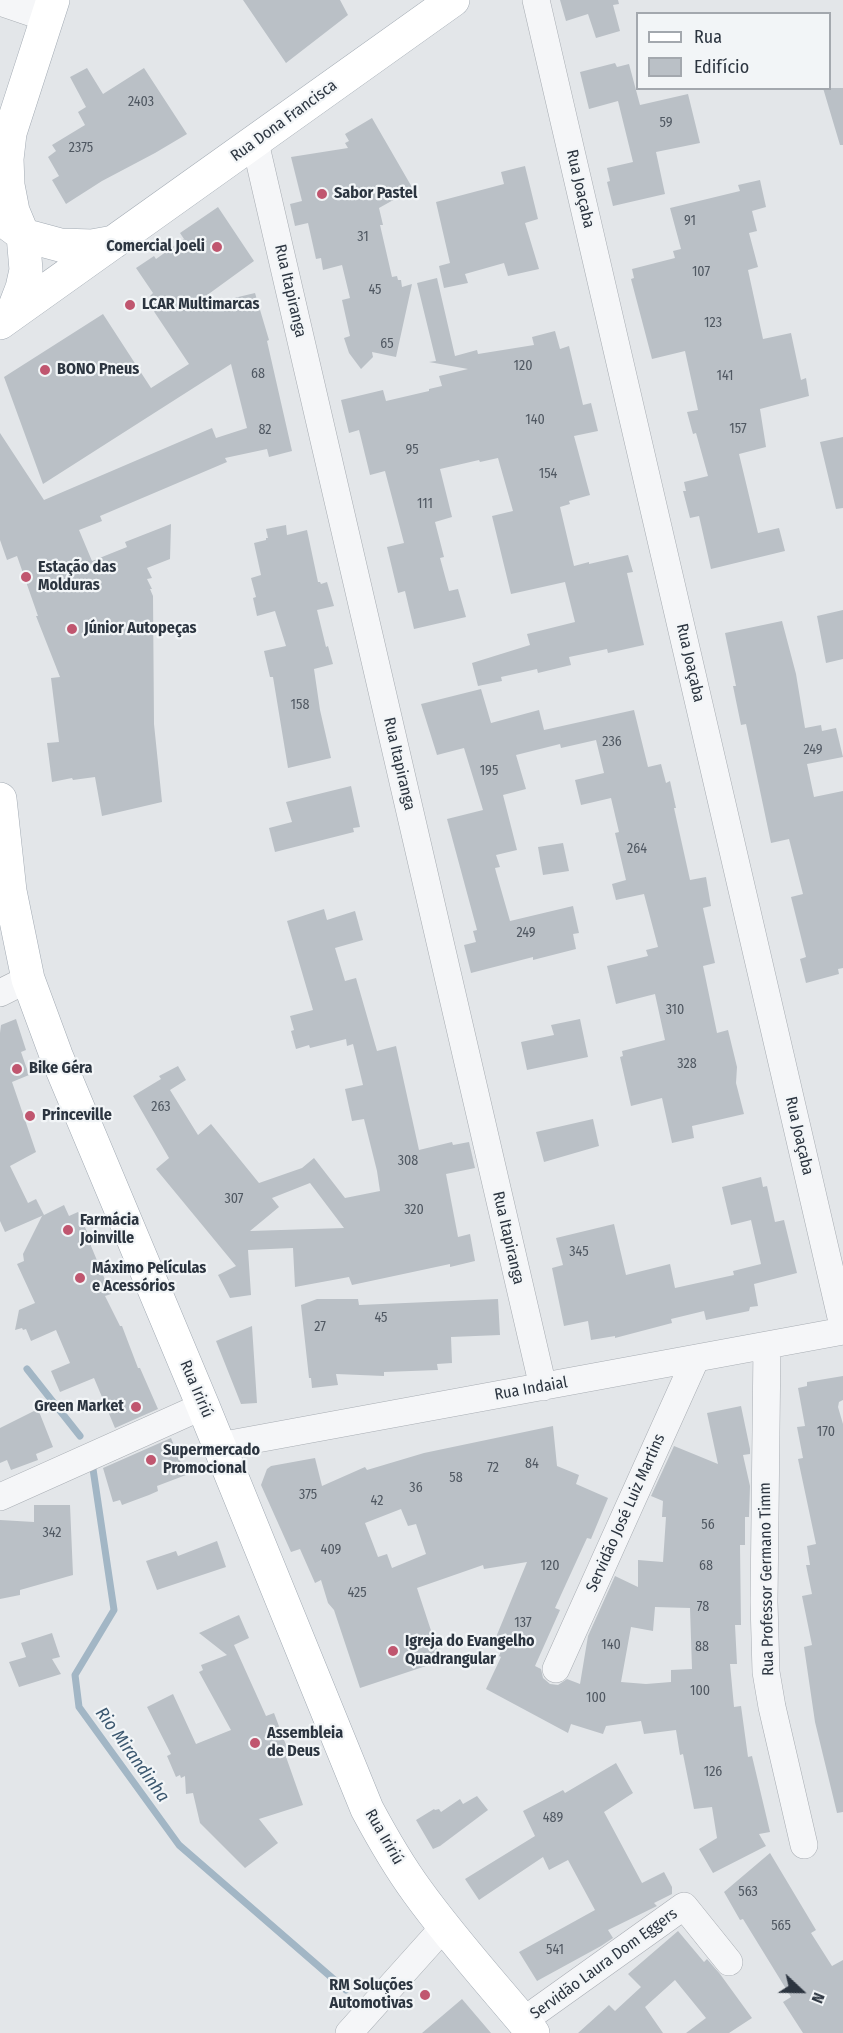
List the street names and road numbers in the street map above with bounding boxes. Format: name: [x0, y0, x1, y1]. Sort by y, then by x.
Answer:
street label: Rua Dona Francisca: [227, 76, 341, 166]
street label: Rua Joaçaba: [562, 148, 598, 230]
street label: Rua Itapiranga: [270, 243, 310, 339]
street label: Rua Joaçaba: [672, 622, 708, 704]
street label: Rua Itapiranga: [379, 716, 419, 812]
street label: Rua Joaçaba: [781, 1095, 817, 1177]
street label: Rua Itapiranga: [488, 1190, 528, 1286]
street label: Rua Iririú: [175, 1357, 217, 1421]
street label: Rua Indaial: [493, 1373, 569, 1405]
street label: Servidão José Luiz Martins: [582, 1431, 670, 1595]
street label: Rua Professor Germano Timm: [756, 1482, 778, 1676]
street label: Rua Iririú: [361, 1806, 407, 1868]
street label: Servidão Laura Dom Eggers: [527, 1904, 681, 2024]

